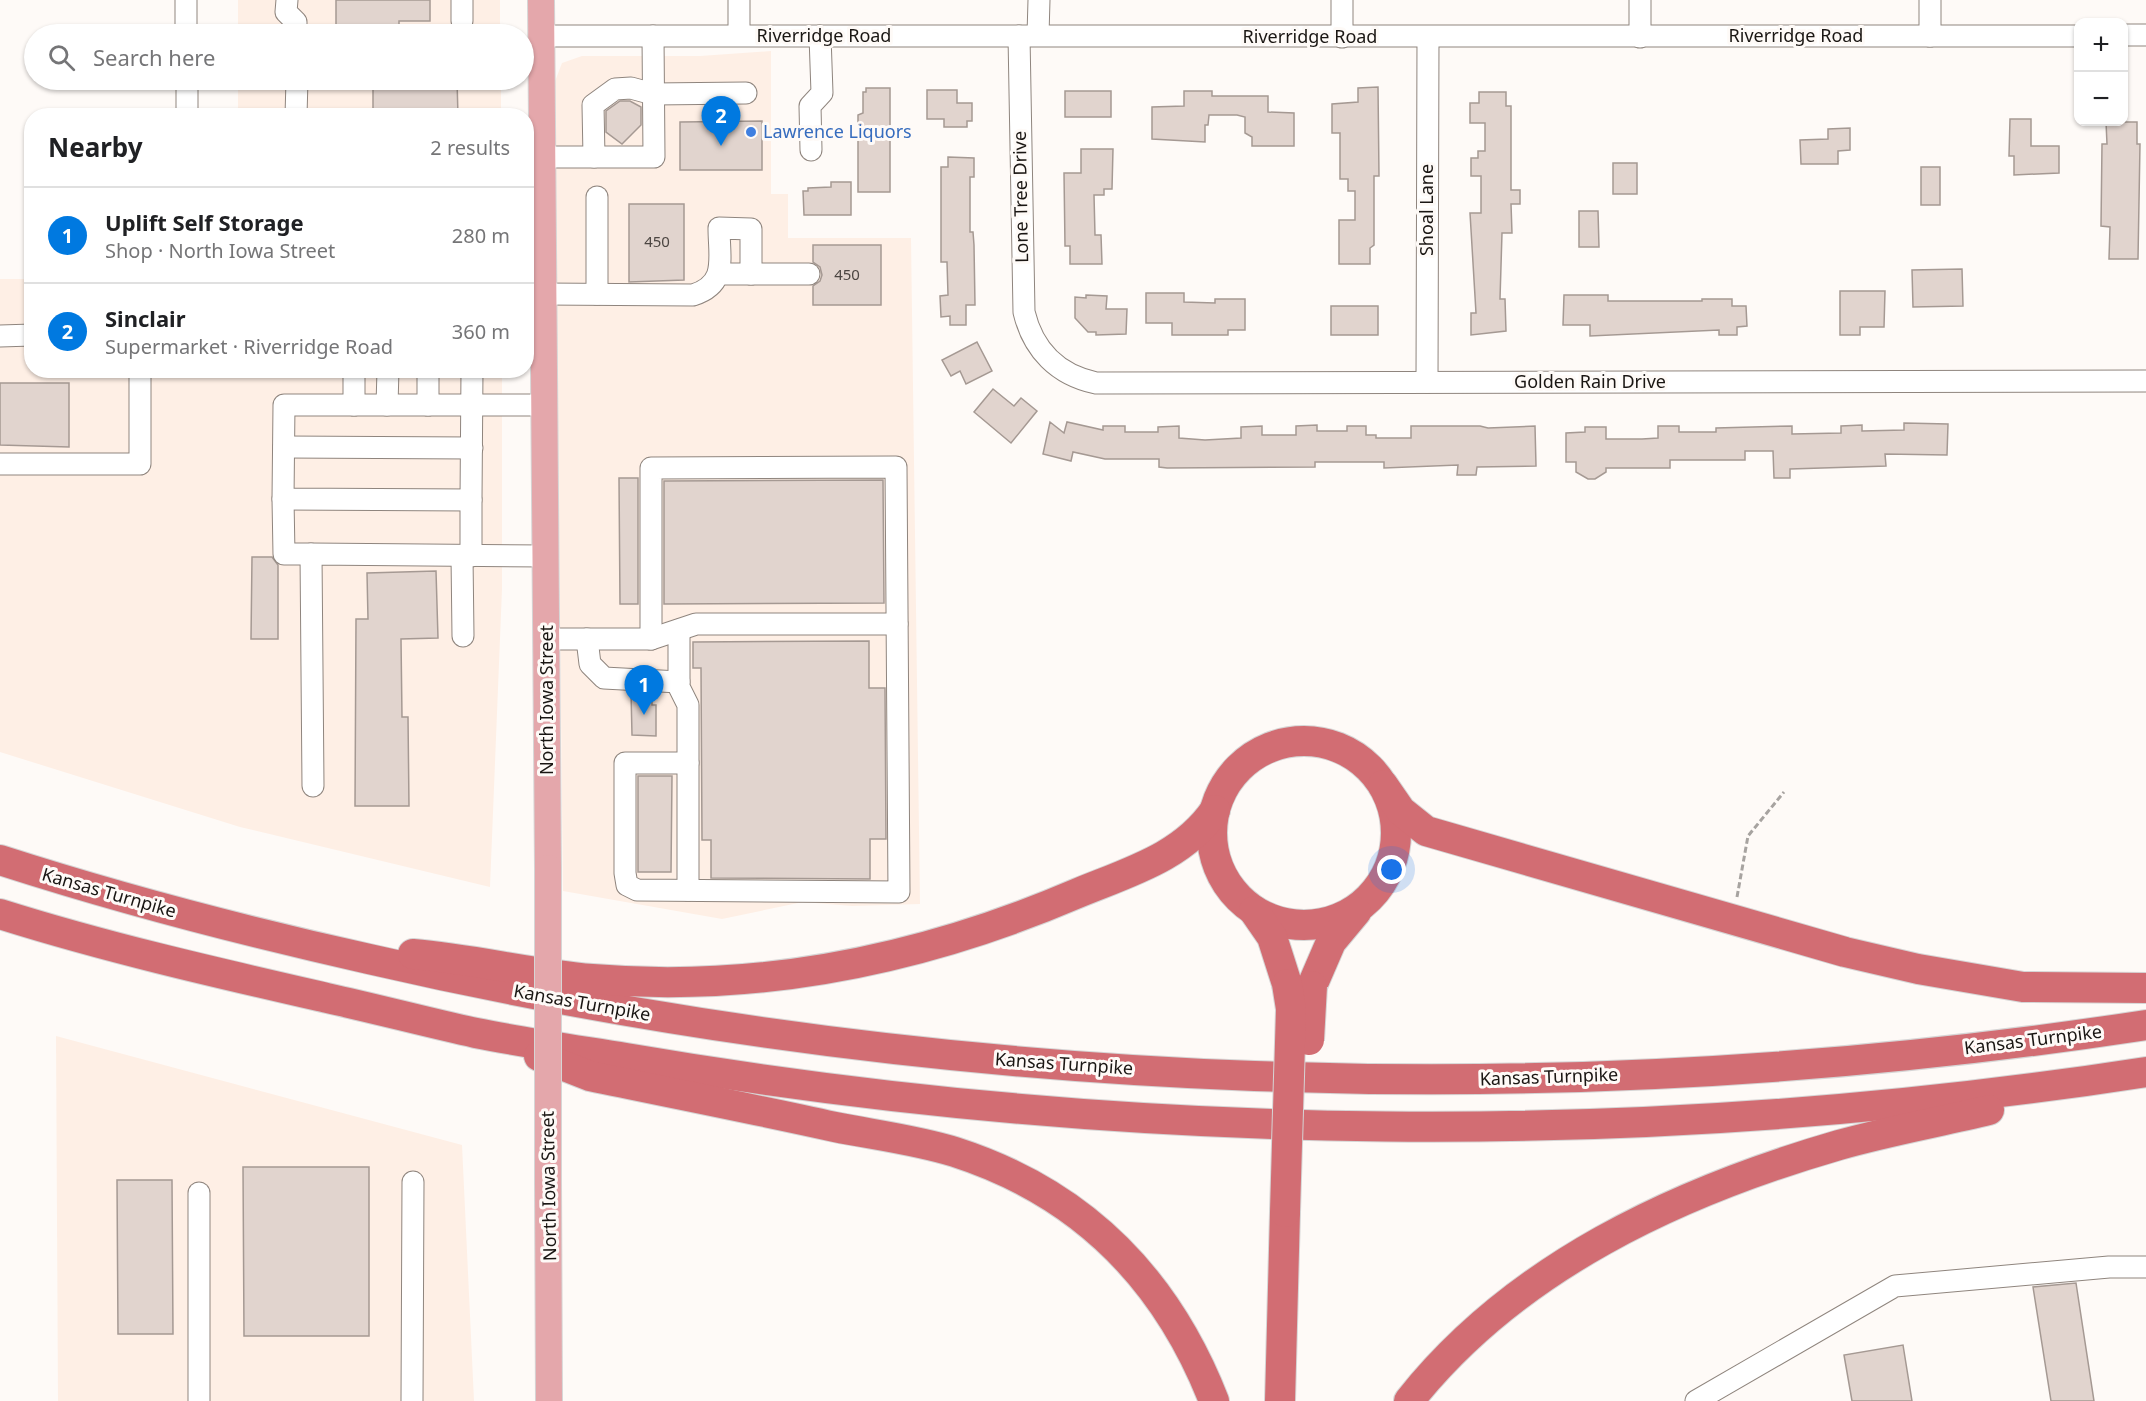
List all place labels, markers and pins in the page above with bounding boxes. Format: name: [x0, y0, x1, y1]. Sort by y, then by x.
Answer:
pin: 2: [702, 96, 740, 146]
place label: Lawrence Liquors: [763, 119, 912, 143]
marker: Lawrence Liquors: [744, 125, 758, 139]
pin: 1: [624, 666, 664, 715]

